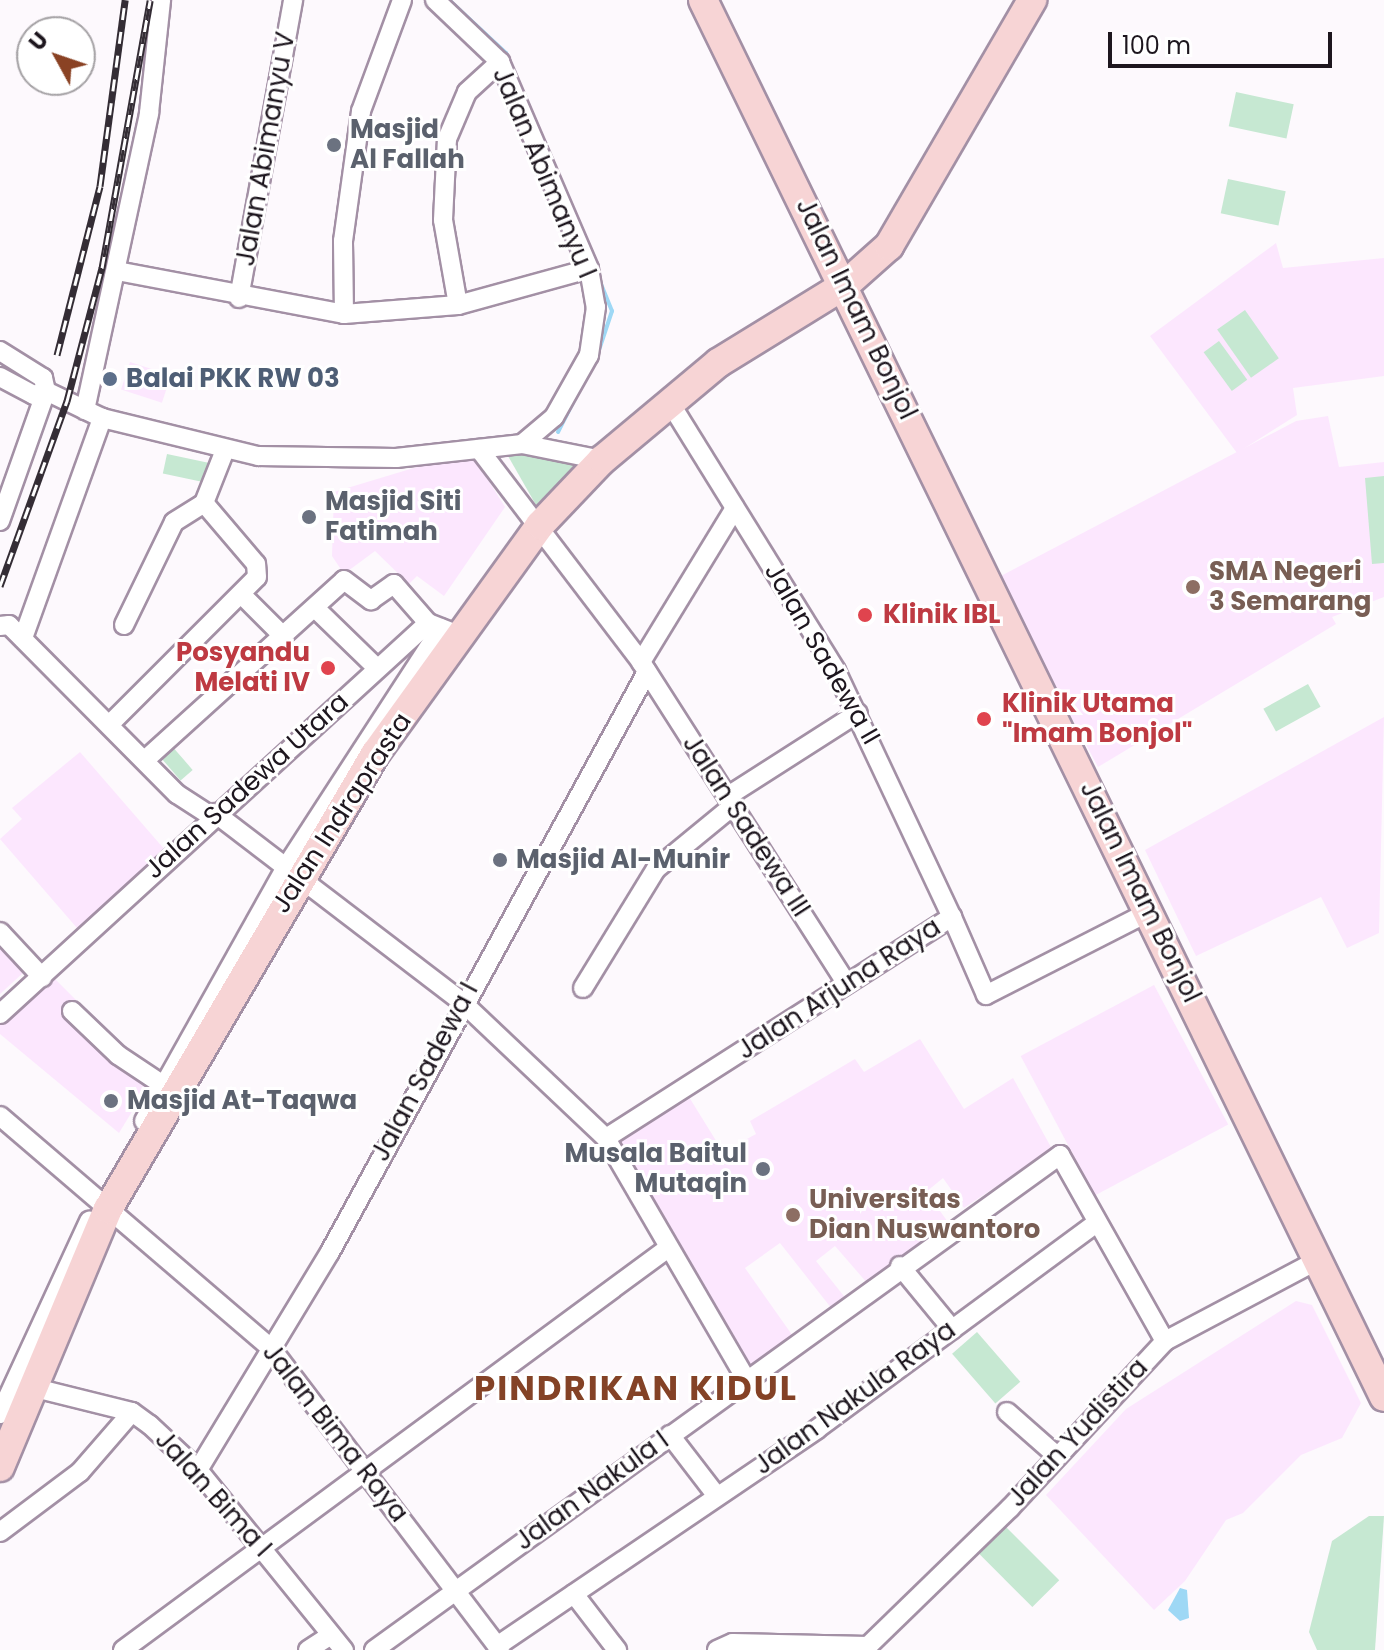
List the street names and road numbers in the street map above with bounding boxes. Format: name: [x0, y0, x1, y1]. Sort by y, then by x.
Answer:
street label: Jalan Abimanyu V: [230, 29, 302, 269]
street label: Jalan Abimanyu I: [485, 63, 603, 283]
street label: Jalan Imam Bonjol: [789, 193, 923, 425]
street label: Jalan Sadewa II: [757, 558, 887, 750]
street label: Jalan Sadewa Utara: [139, 686, 355, 886]
street label: Jalan Indraprasta: [266, 707, 418, 919]
street label: Jalan Sadewa III: [676, 729, 816, 923]
street label: Jalan Imam Bonjol: [1073, 776, 1207, 1008]
street label: Jalan Arjuna Raya: [732, 912, 946, 1066]
street label: Jalan Sadewa I: [365, 977, 485, 1167]
street label: Jalan Nakula Raya: [748, 1314, 962, 1482]
street label: Jalan Bima Raya: [256, 1337, 414, 1529]
street label: Jalan Yudistira: [1001, 1352, 1155, 1514]
street label: Jalan Bima I: [148, 1425, 278, 1563]
street label: Jalan Nakula I: [509, 1425, 675, 1557]

